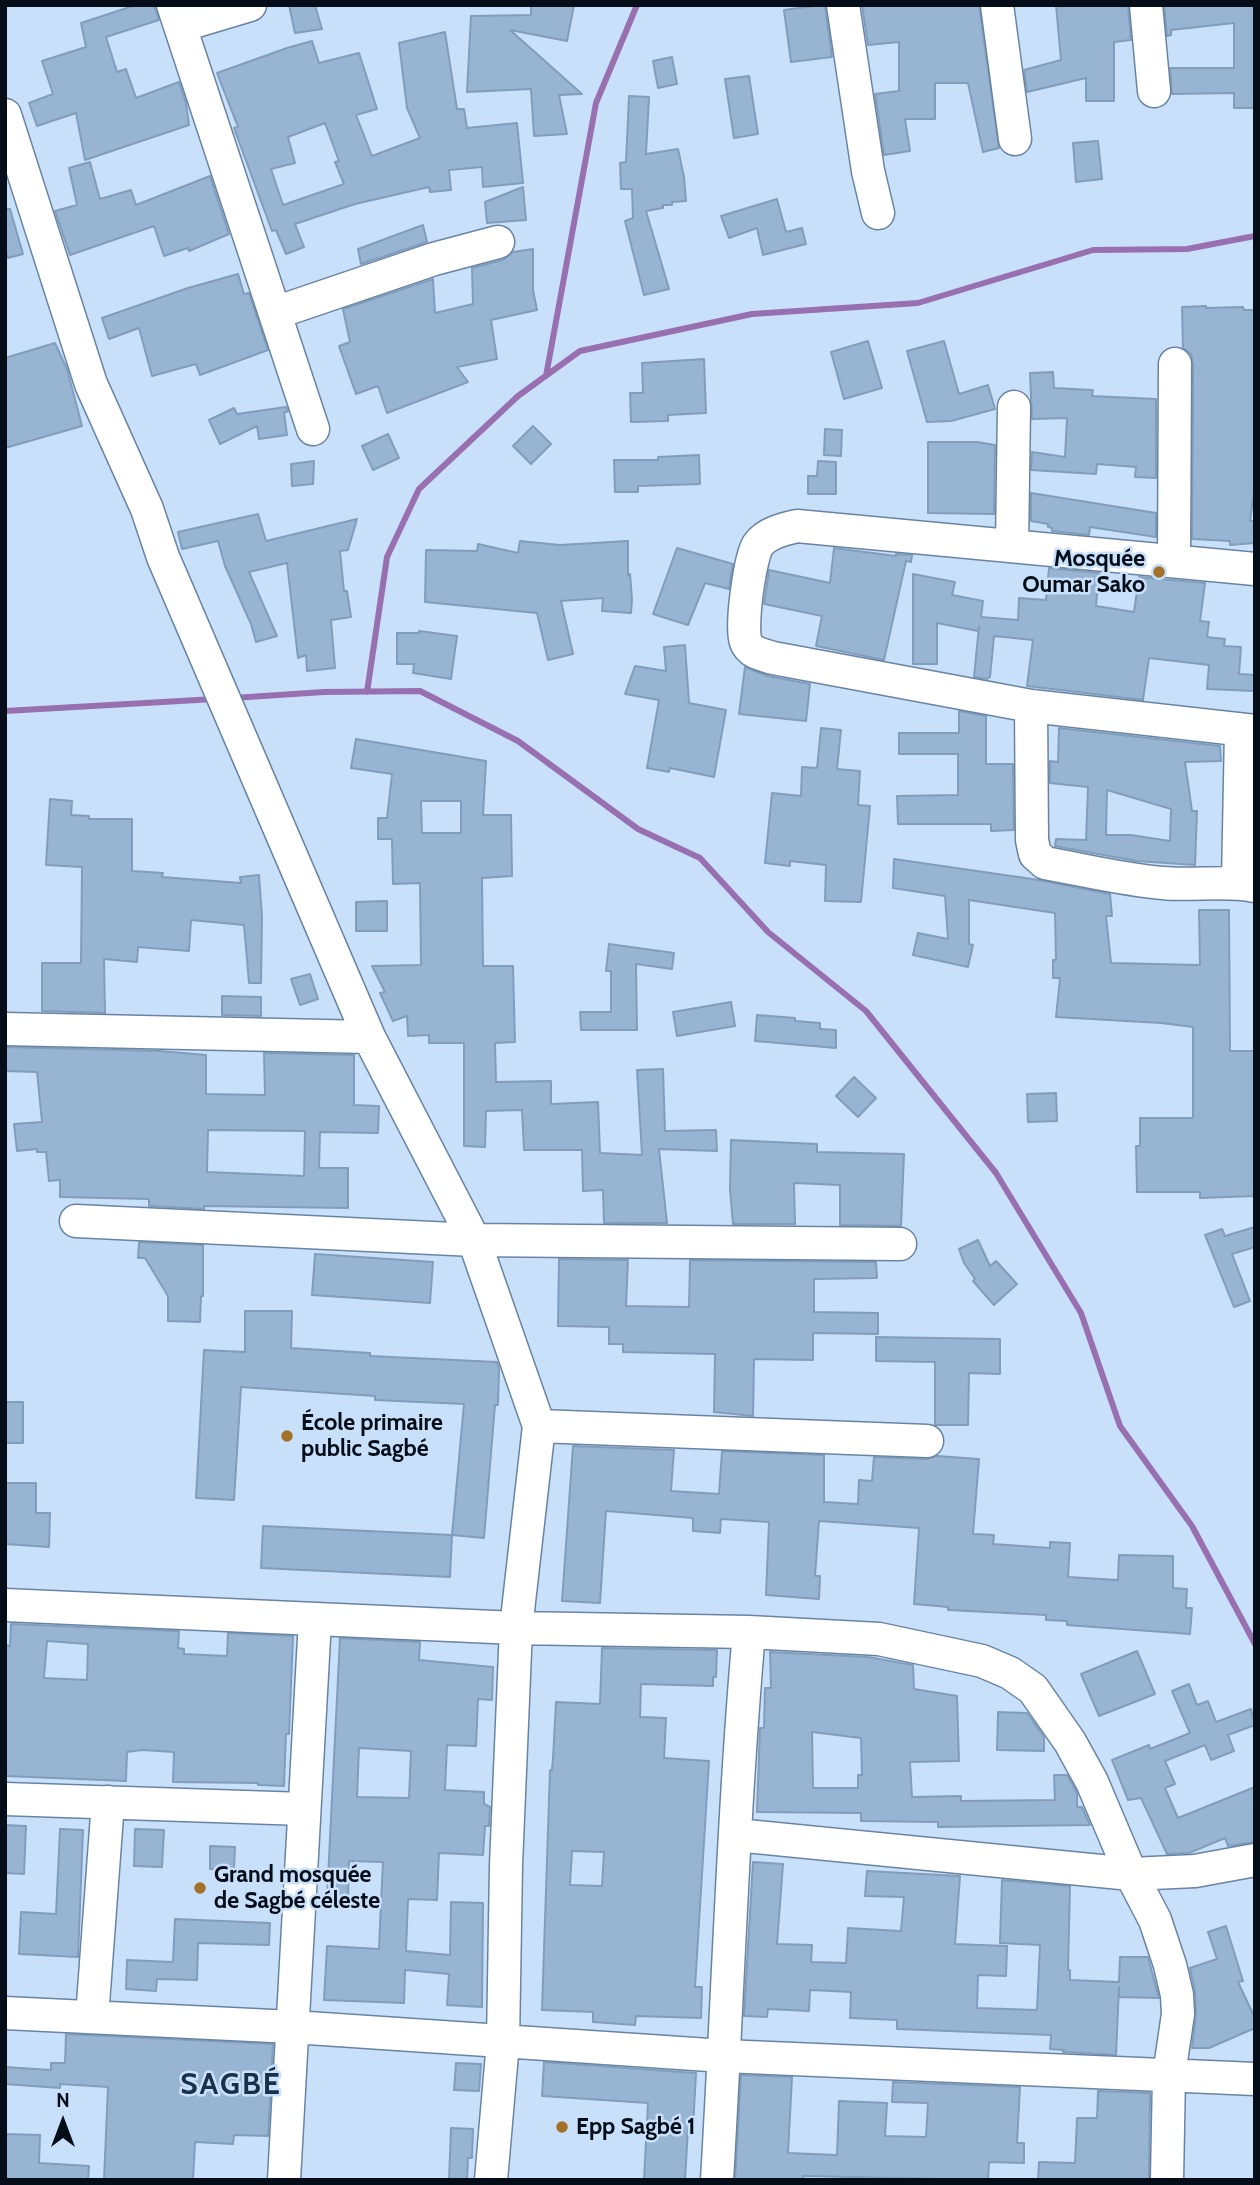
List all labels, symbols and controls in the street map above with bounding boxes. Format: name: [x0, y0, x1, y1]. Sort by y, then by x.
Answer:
place label: Mosquée Oumar Sako: [1022, 545, 1145, 599]
marker: Mosquée Oumar Sako: [1151, 564, 1167, 580]
place label: École primaire public Sagbé: [301, 1409, 443, 1463]
marker: École primaire public Sagbé: [279, 1428, 295, 1444]
place label: Grand mosquée de Sagbé céleste: [214, 1861, 380, 1915]
marker: Grand mosquée de Sagbé céleste: [192, 1880, 208, 1896]
district label: SAGBÉ: [181, 2067, 281, 2103]
north arrow: [28, 2087, 98, 2157]
text: N: [56, 2089, 70, 2112]
place label: Epp Sagbé 1: [576, 2113, 695, 2141]
marker: Epp Sagbé 1: [554, 2119, 570, 2135]

